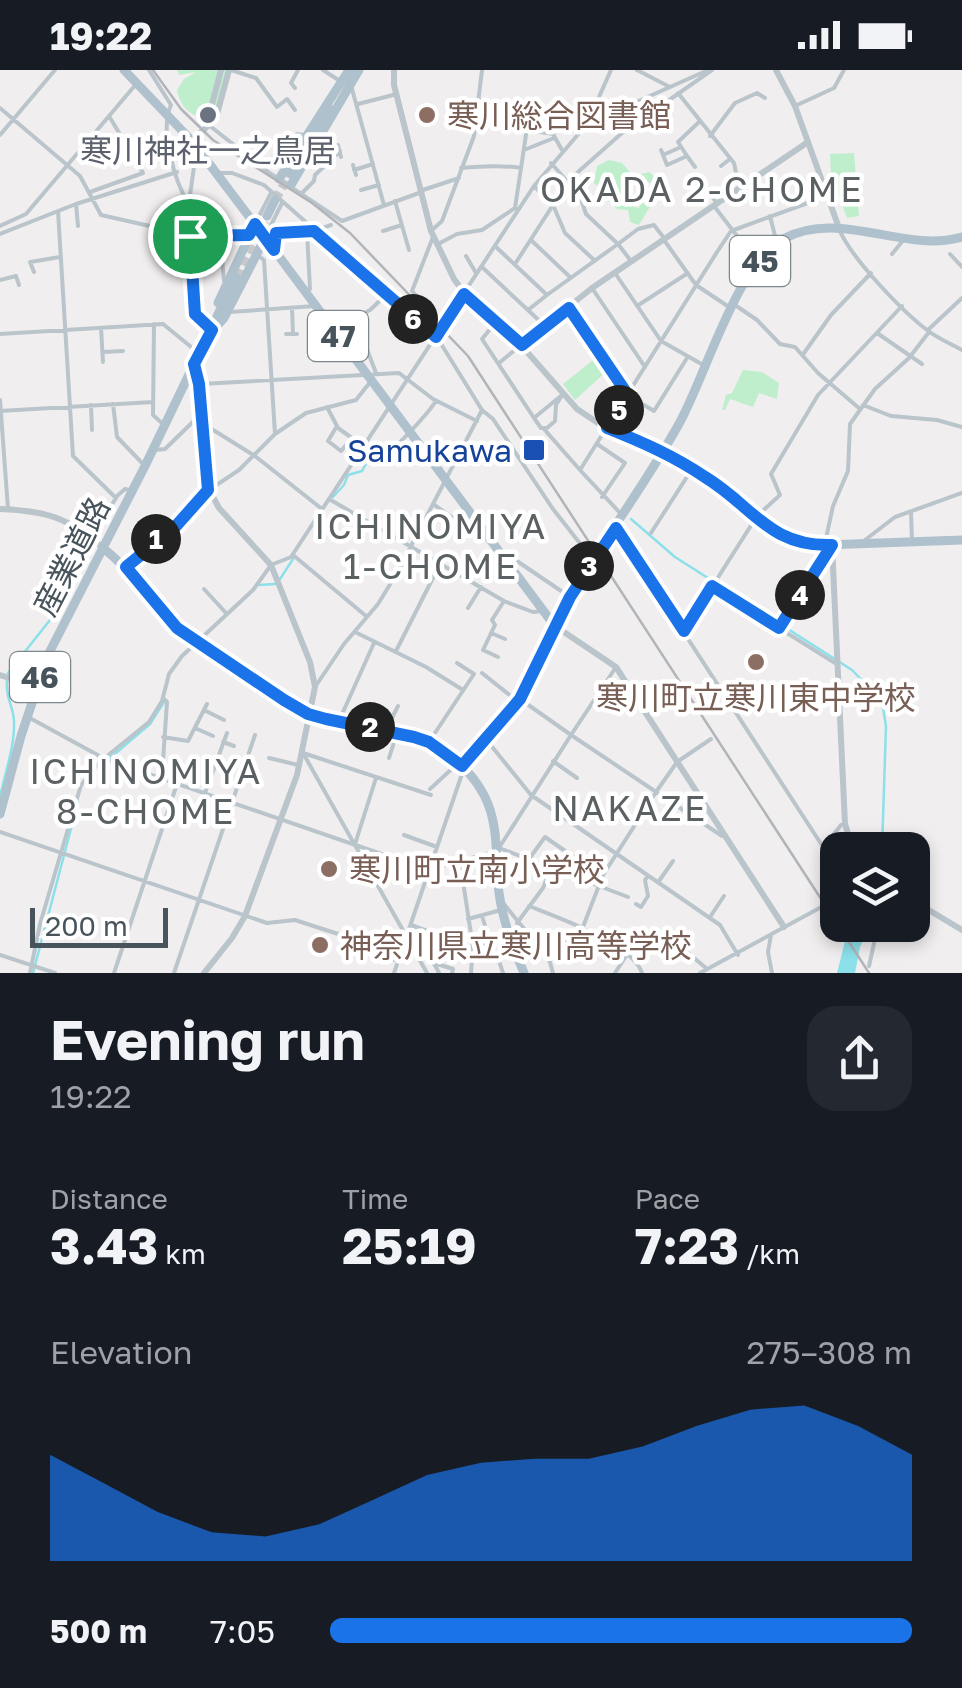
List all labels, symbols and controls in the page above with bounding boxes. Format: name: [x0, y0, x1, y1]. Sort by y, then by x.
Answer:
text: 19:22: [50, 13, 152, 58]
place label: 寒川総合図書館: [447, 96, 671, 134]
marker: 寒川神社一之鳥居: [197, 104, 219, 126]
marker: 寒川総合図書館: [416, 104, 438, 126]
place label: 寒川神社一之鳥居: [80, 131, 336, 169]
district label: OKADA 2-CHOME: [540, 168, 864, 210]
pin: [148, 194, 233, 279]
icon: arrive: [163, 209, 218, 264]
road number: 45: [730, 236, 790, 286]
pin: 6: [388, 294, 438, 344]
text: 6: [404, 302, 422, 335]
road number: 47: [308, 311, 368, 361]
pin: 5: [594, 385, 644, 435]
text: 5: [610, 393, 628, 426]
place label: Samukawa: [347, 431, 512, 469]
marker: Samukawa: [521, 437, 547, 463]
street label: 産業道路: [25, 490, 117, 622]
district label: ICHINOMIYA 1-CHOME: [314, 505, 548, 587]
pin: 1: [131, 514, 181, 564]
text: 1: [149, 522, 163, 555]
pin: 3: [564, 541, 614, 591]
text: 3: [580, 549, 598, 582]
pin: 4: [775, 570, 825, 620]
text: 4: [791, 578, 809, 611]
marker: 寒川町立寒川東中学校: [745, 651, 767, 673]
road number: 46: [10, 652, 70, 702]
place label: 寒川町立寒川東中学校: [596, 678, 916, 716]
pin: 2: [345, 702, 395, 752]
text: 2: [361, 710, 379, 743]
district label: ICHINOMIYA 8-CHOME: [29, 750, 263, 832]
district label: NAKAZE: [552, 787, 708, 829]
map controls: [820, 832, 930, 942]
button: layers: [820, 832, 930, 942]
place label: 寒川町立南小学校: [349, 850, 605, 888]
marker: 寒川町立南小学校: [318, 858, 340, 880]
scale bar: [30, 903, 168, 948]
text: 200 m: [45, 909, 128, 942]
place label: 神奈川県立寒川高等学校: [340, 926, 692, 964]
marker: 神奈川県立寒川高等学校: [309, 934, 331, 956]
text: Evening run: [50, 1006, 365, 1072]
button: share: [807, 1006, 912, 1111]
text: 19:22: [50, 1077, 132, 1115]
text: Distance: [50, 1182, 168, 1215]
text: Time: [342, 1182, 408, 1215]
text: Pace: [635, 1182, 700, 1215]
text: 3.43: [50, 1215, 158, 1275]
text: 25:19: [342, 1215, 477, 1275]
text: 7:23: [635, 1215, 739, 1275]
text: km: [158, 1237, 206, 1270]
text: /km: [739, 1237, 800, 1270]
text: Elevation: [50, 1333, 192, 1371]
text: 275–308 m: [747, 1333, 912, 1371]
text: 500 m: [50, 1612, 147, 1650]
text: 7:05: [210, 1612, 275, 1650]

